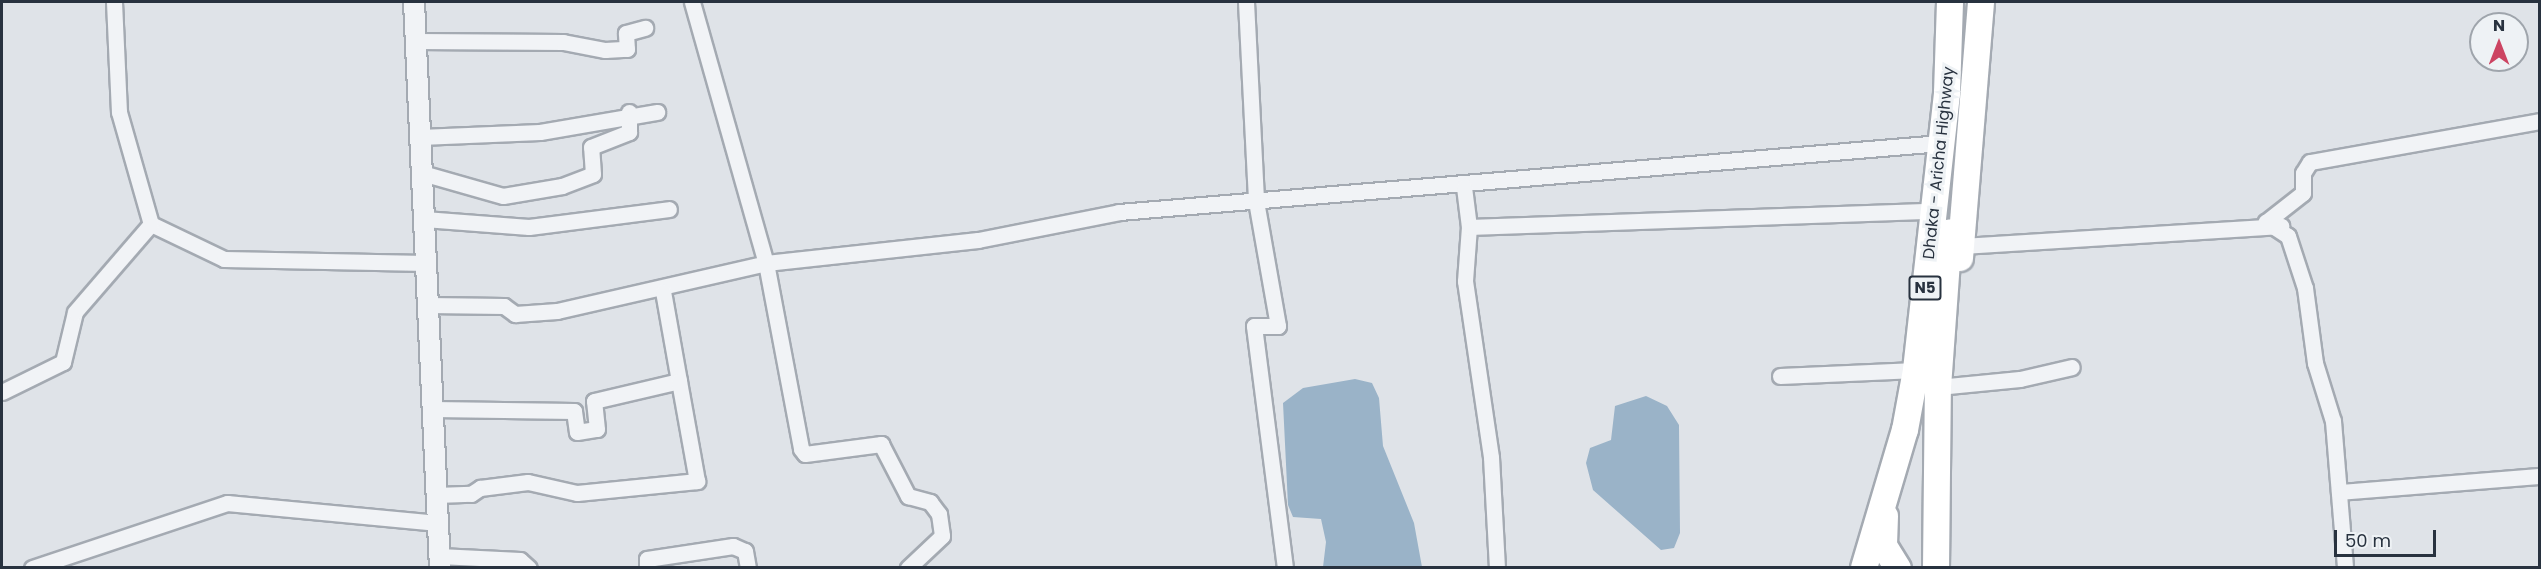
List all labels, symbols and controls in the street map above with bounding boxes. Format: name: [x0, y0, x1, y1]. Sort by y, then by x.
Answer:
north arrow: [2469, 12, 2529, 72]
text: N: [2493, 14, 2505, 37]
street label: Dhaka - Aricha Highway: [1919, 66, 1959, 260]
road number: N5: [1907, 276, 1943, 300]
scale bar: [2337, 518, 2439, 556]
text: 50 m: [2345, 528, 2391, 553]

